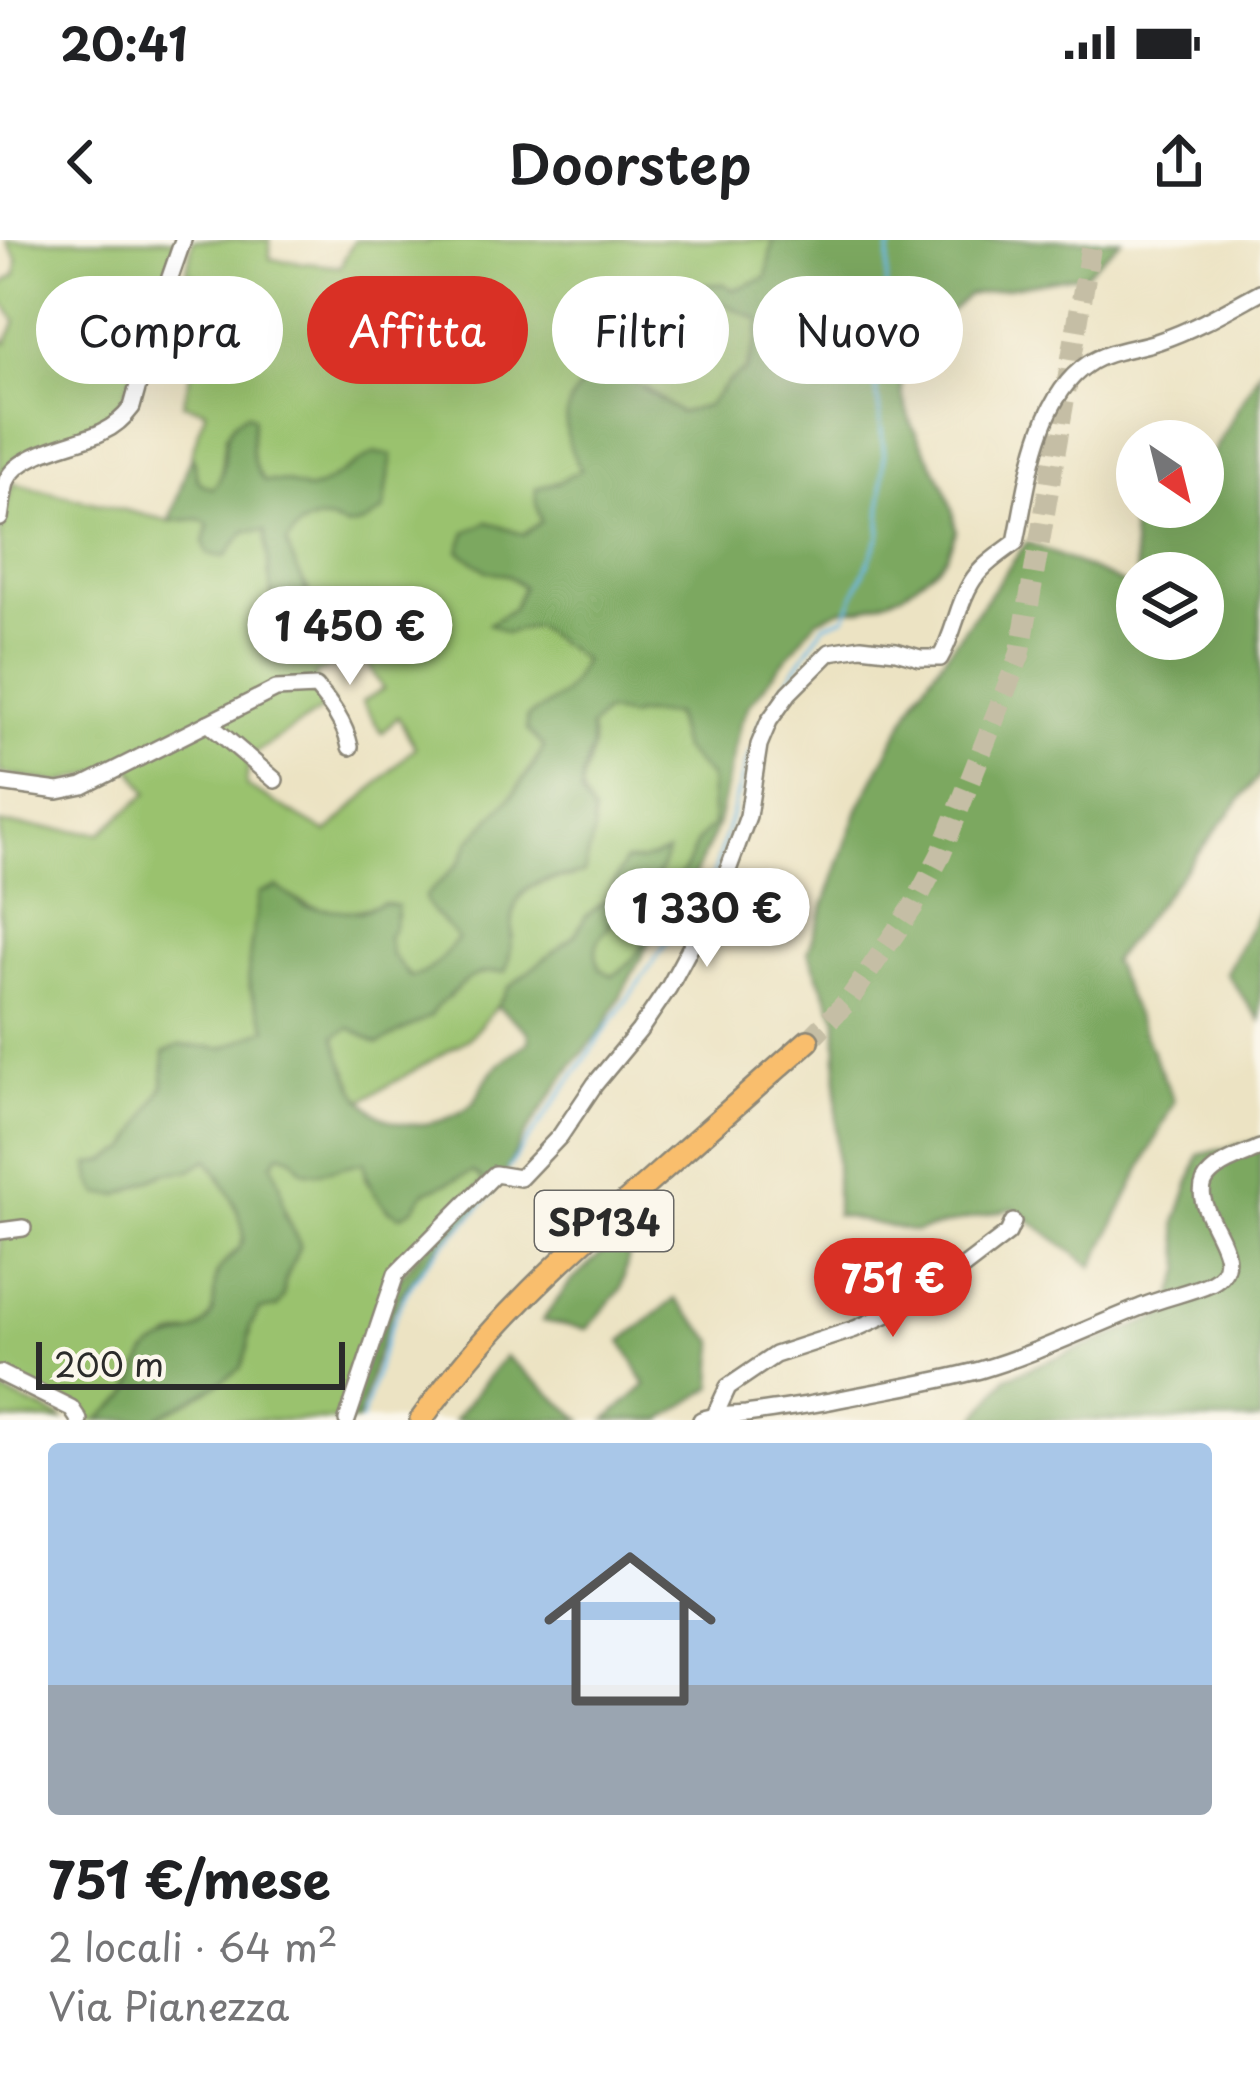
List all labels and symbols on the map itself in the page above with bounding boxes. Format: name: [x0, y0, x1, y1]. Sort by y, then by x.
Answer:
north arrow: [1116, 420, 1224, 528]
pin: 1 450 €: [239, 586, 461, 688]
pin: 1 330 €: [596, 868, 818, 970]
road number: SP134: [535, 1191, 673, 1251]
pin: 751 €: [809, 1238, 977, 1340]
scale bar: [36, 1336, 345, 1389]

